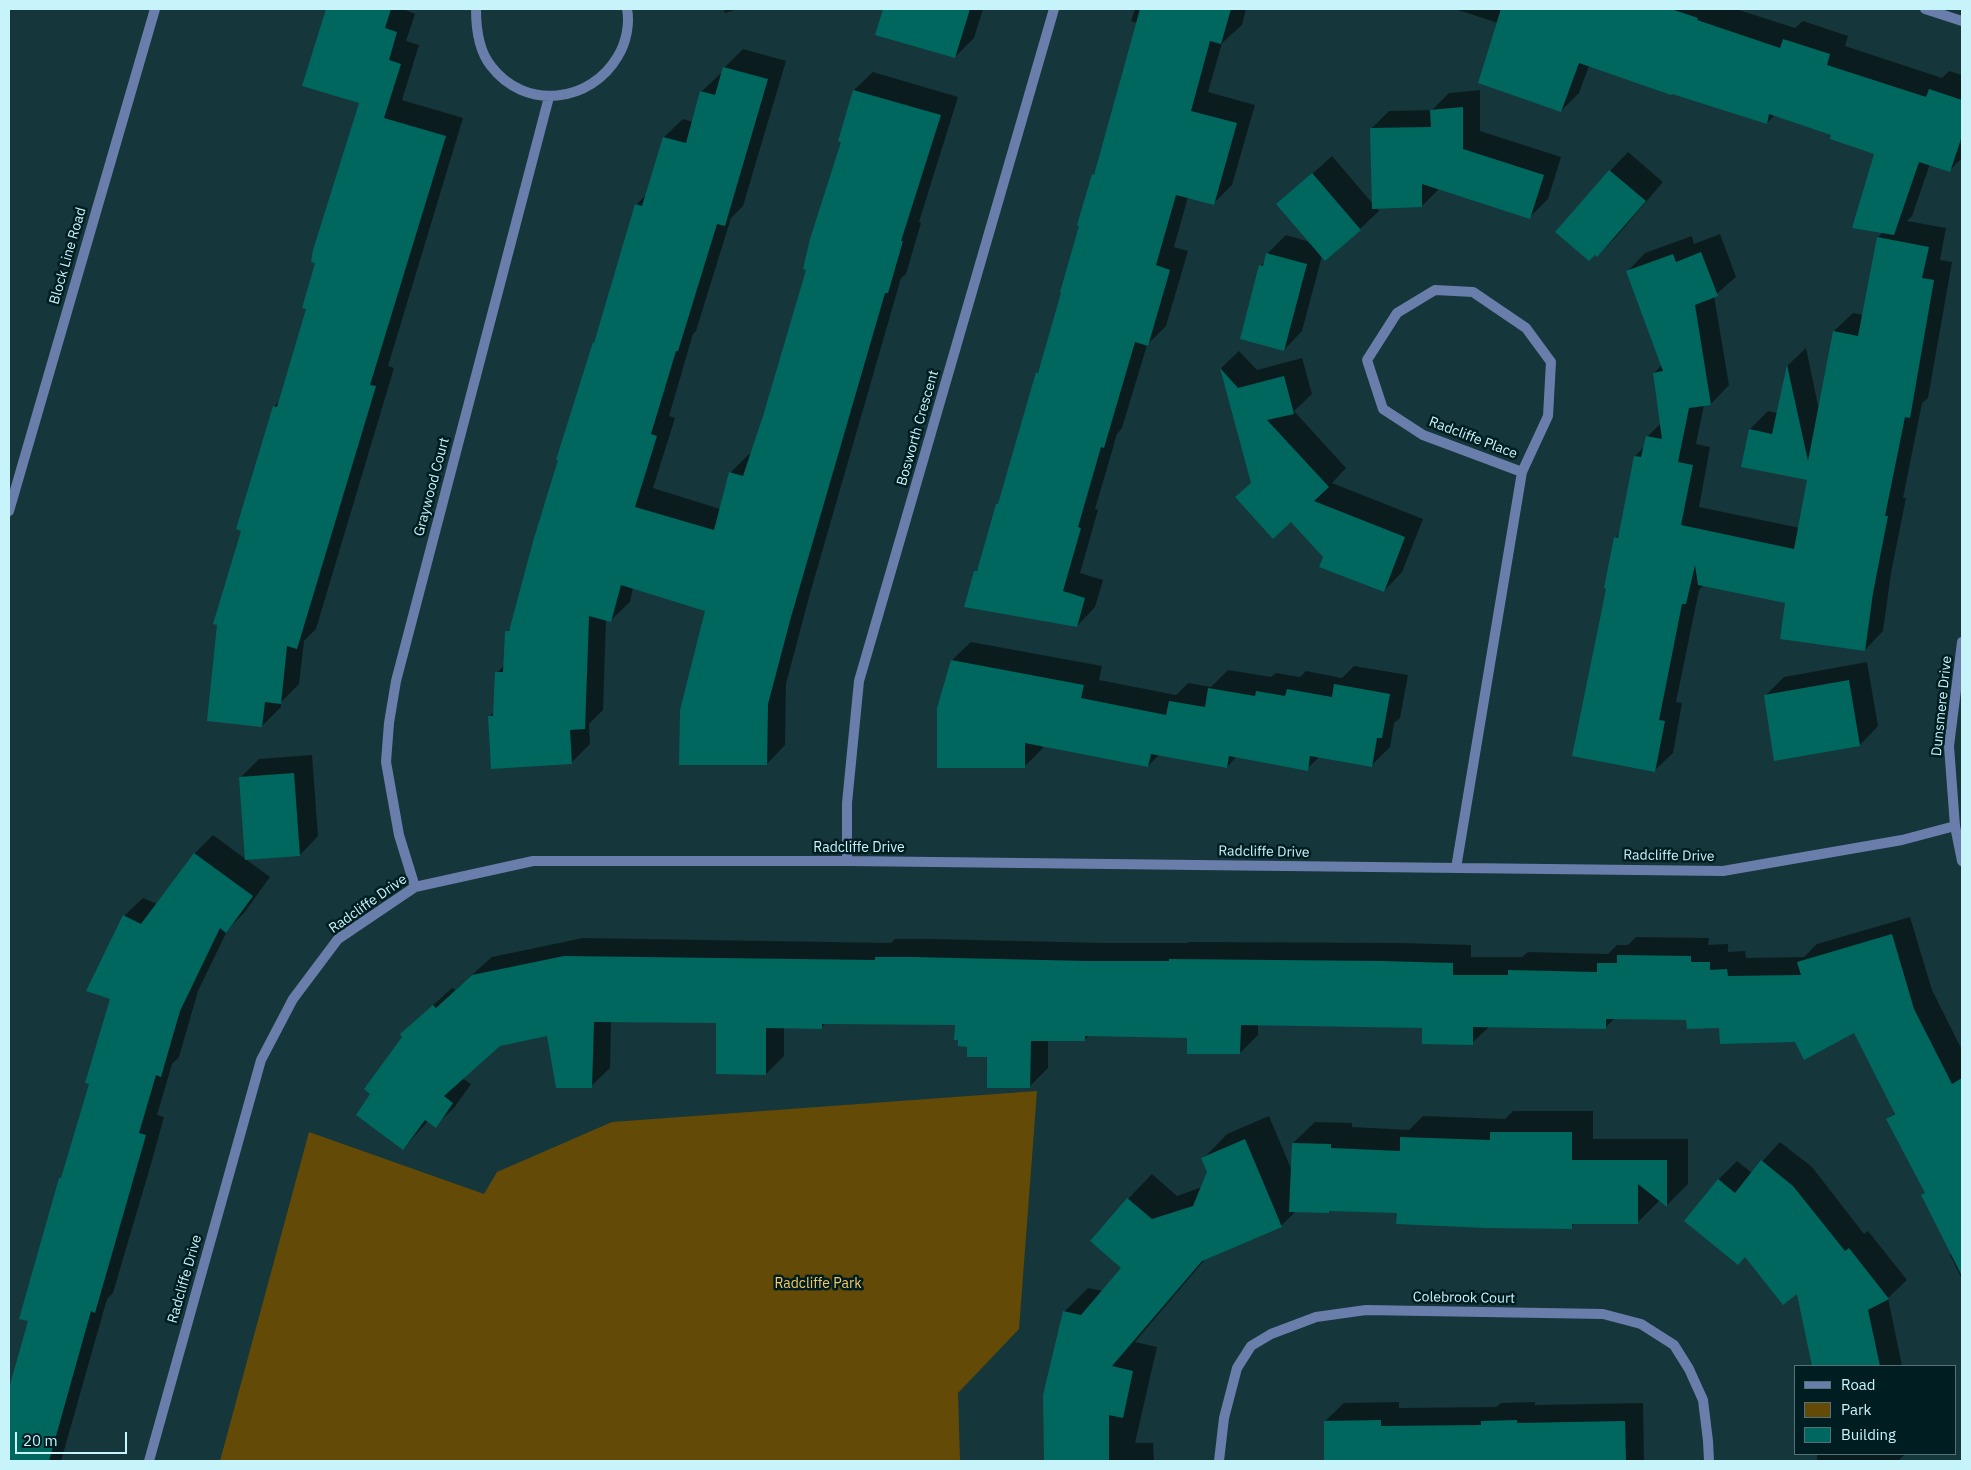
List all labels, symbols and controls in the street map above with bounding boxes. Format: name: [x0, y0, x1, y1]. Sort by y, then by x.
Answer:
street label: Block Line Road: [46, 206, 90, 306]
street label: Bosworth Crescent: [893, 368, 943, 488]
street label: Radcliffe Place: [1426, 413, 1520, 463]
street label: Graywood Court: [411, 436, 453, 538]
street label: Dunsmere Drive: [1928, 655, 1956, 757]
street label: Radcliffe Drive: [813, 840, 905, 856]
street label: Radcliffe Drive: [1218, 843, 1310, 861]
street label: Radcliffe Drive: [1623, 847, 1715, 865]
street label: Radcliffe Drive: [326, 871, 410, 937]
street label: Radcliffe Drive: [164, 1233, 206, 1325]
park label: Radcliffe Park: [774, 1276, 862, 1292]
street label: Colebrook Court: [1413, 1289, 1515, 1307]
legend: [1794, 1365, 1956, 1455]
text: Road: [1841, 1375, 1876, 1394]
text: Park: [1841, 1400, 1871, 1419]
scale bar: [18, 1422, 130, 1454]
text: Building: [1841, 1425, 1896, 1444]
text: 20 m: [23, 1431, 58, 1450]

